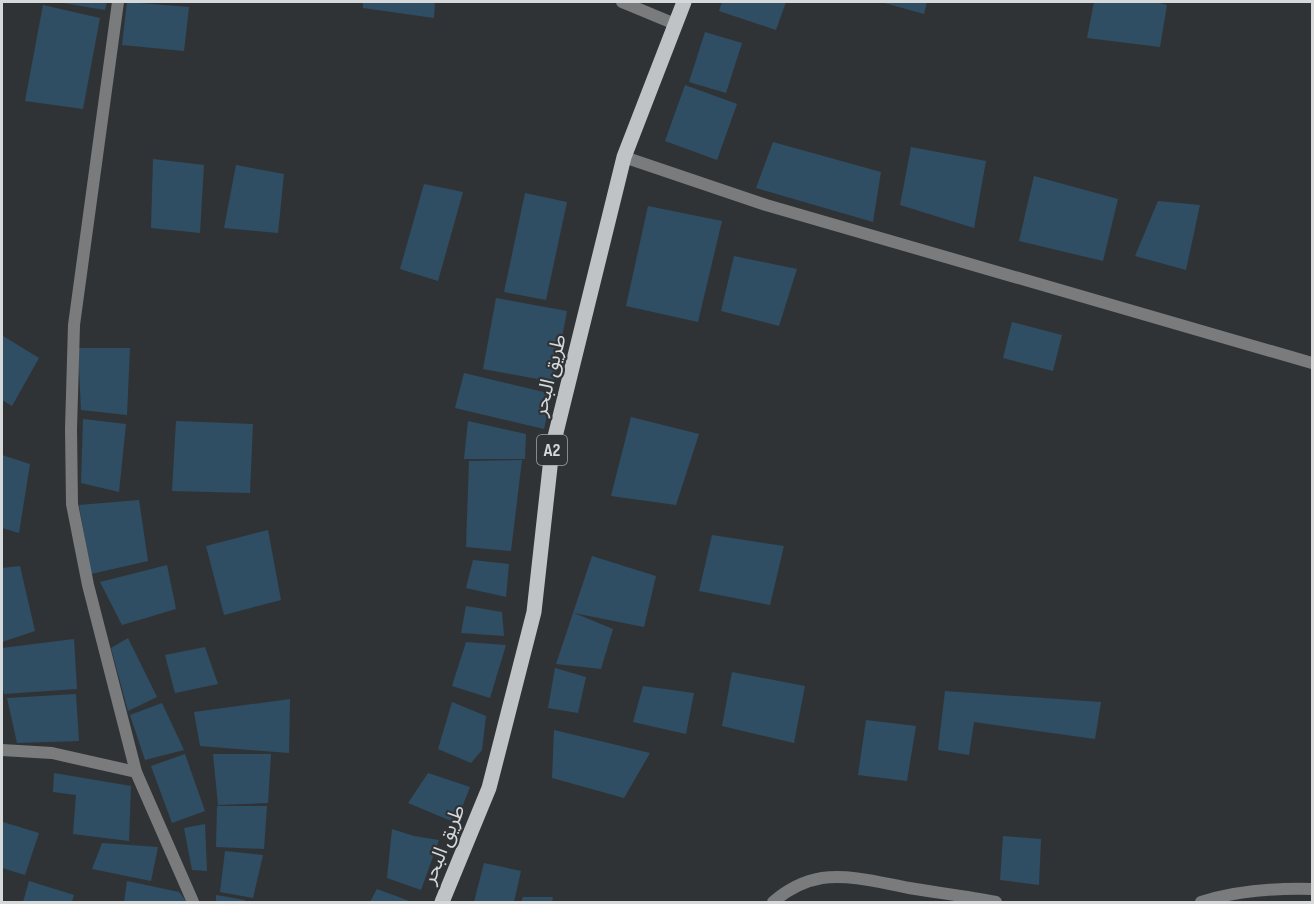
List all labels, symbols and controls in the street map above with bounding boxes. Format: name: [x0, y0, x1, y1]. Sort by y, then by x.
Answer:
street label: طريق البحر: [528, 332, 572, 420]
road number: A2: [537, 435, 567, 465]
street label: طريق البحر: [417, 801, 471, 889]

